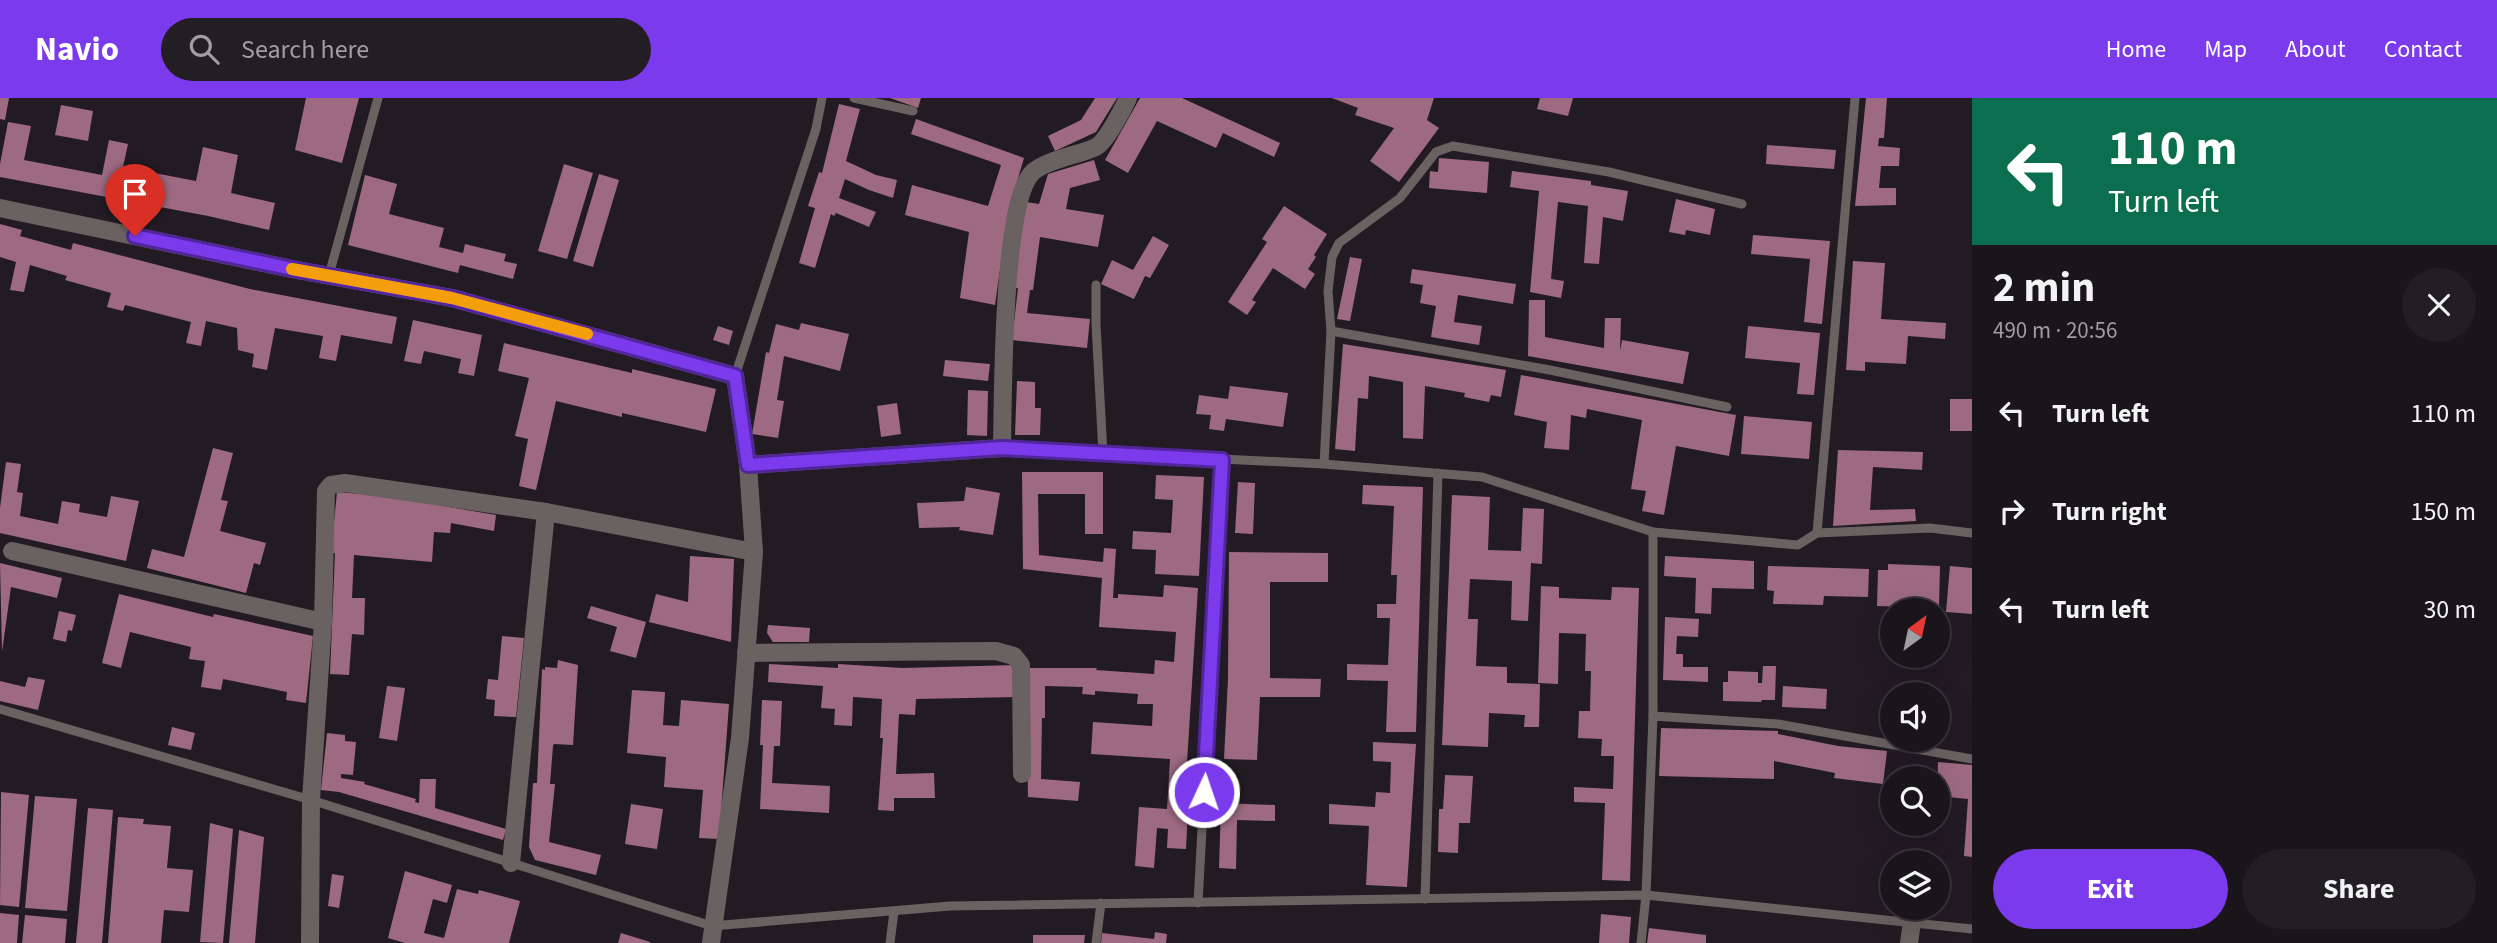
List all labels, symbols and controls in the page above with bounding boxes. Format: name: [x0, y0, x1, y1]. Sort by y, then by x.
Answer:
search box: [161, 18, 651, 81]
text: Navio: [35, 26, 119, 73]
icon: search: [185, 30, 223, 68]
text: Search here: [241, 31, 369, 68]
text: Home: [2106, 32, 2166, 67]
text: Map: [2204, 32, 2247, 67]
text: About: [2285, 32, 2346, 67]
text: Contact: [2384, 32, 2462, 67]
text: 110 m: [2108, 114, 2237, 184]
icon: left: [1993, 126, 2084, 217]
pin: [105, 164, 165, 236]
icon: arrive: [116, 175, 154, 213]
text: Turn left: [2108, 179, 2219, 225]
text: 2 min: [1993, 258, 2095, 318]
button: close: [2402, 268, 2476, 342]
text: 490 m · 20:56: [1993, 314, 2117, 347]
icon: left: [1993, 394, 2031, 432]
text: Turn left: [2052, 395, 2149, 432]
text: 110 m: [2410, 395, 2476, 432]
icon: right: [1993, 492, 2031, 530]
text: Turn right: [2052, 493, 2167, 530]
text: 150 m: [2410, 493, 2476, 530]
icon: left: [1993, 590, 2031, 628]
text: Turn left: [2052, 591, 2149, 628]
text: 30 m: [2423, 591, 2476, 628]
north arrow: [1880, 598, 1950, 668]
map controls: [1880, 598, 1950, 920]
button: sound: [1880, 682, 1950, 752]
position arrow: [1167, 755, 1241, 829]
button: search: [1880, 766, 1950, 836]
button: Exit: [1993, 849, 2228, 929]
button: Share: [2242, 849, 2476, 929]
button: layers: [1880, 850, 1950, 920]

